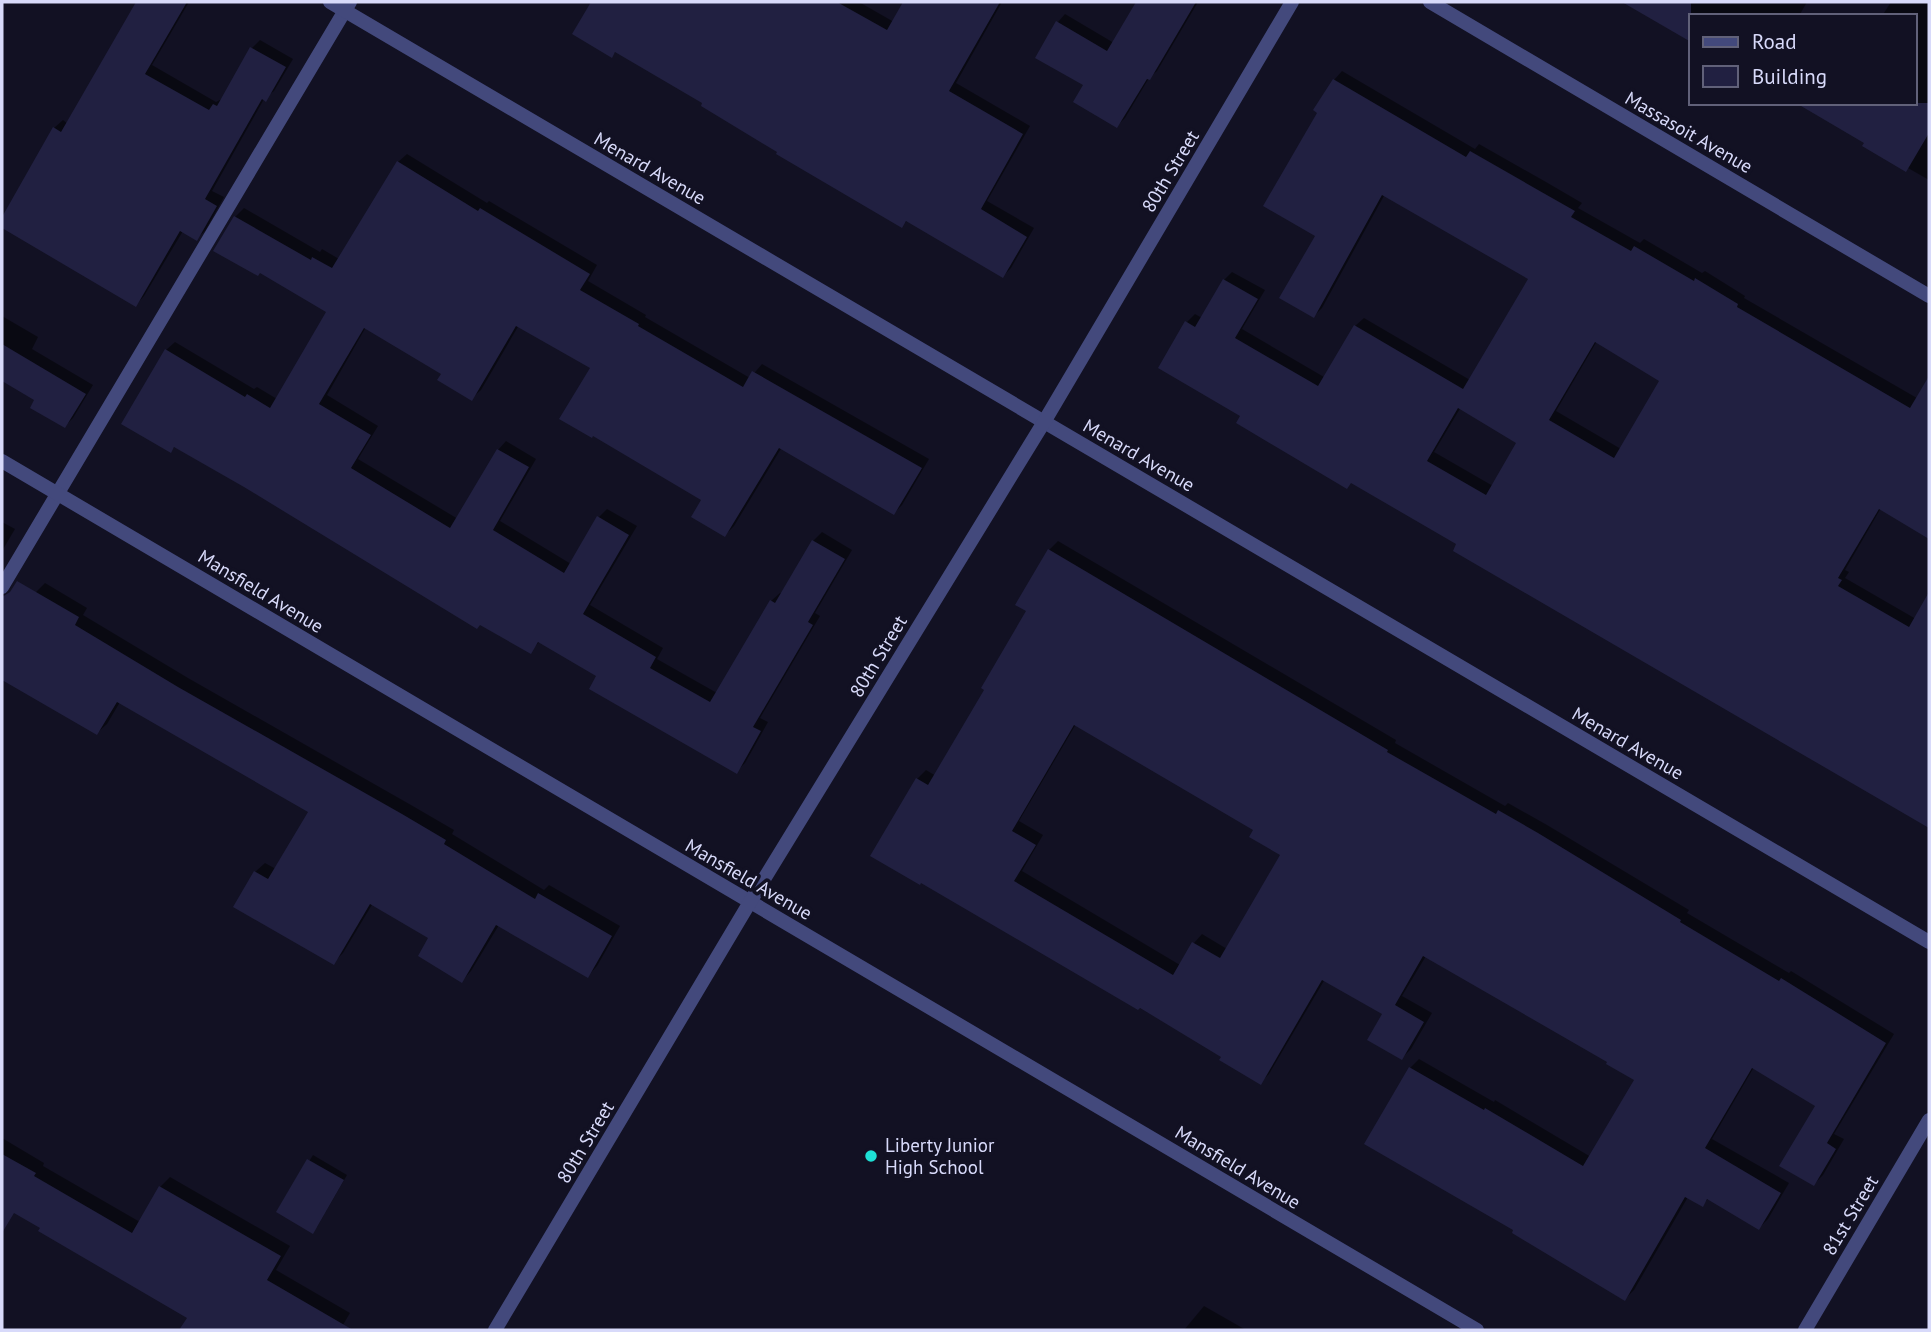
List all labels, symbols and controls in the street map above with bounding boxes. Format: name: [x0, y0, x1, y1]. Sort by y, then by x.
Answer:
legend: [1689, 14, 1917, 105]
text: Road: [1752, 28, 1796, 55]
text: Building: [1752, 63, 1827, 90]
street label: Massasoit Avenue: [1621, 86, 1757, 178]
street label: 80th Street: [1136, 125, 1204, 216]
street label: Menard Avenue: [590, 126, 710, 210]
street label: Menard Avenue: [1079, 413, 1199, 497]
street label: Mansfield Avenue: [194, 544, 328, 638]
street label: 80th Street: [844, 610, 912, 701]
street label: Menard Avenue: [1568, 701, 1688, 785]
street label: Mansfield Avenue: [681, 833, 817, 925]
street label: 80th Street: [551, 1096, 619, 1187]
street label: Mansfield Avenue: [1171, 1120, 1305, 1214]
place label: Liberty Junior High School: [885, 1133, 995, 1179]
marker: Liberty Junior High School: [863, 1148, 879, 1164]
street label: 81st Street: [1817, 1170, 1883, 1259]

